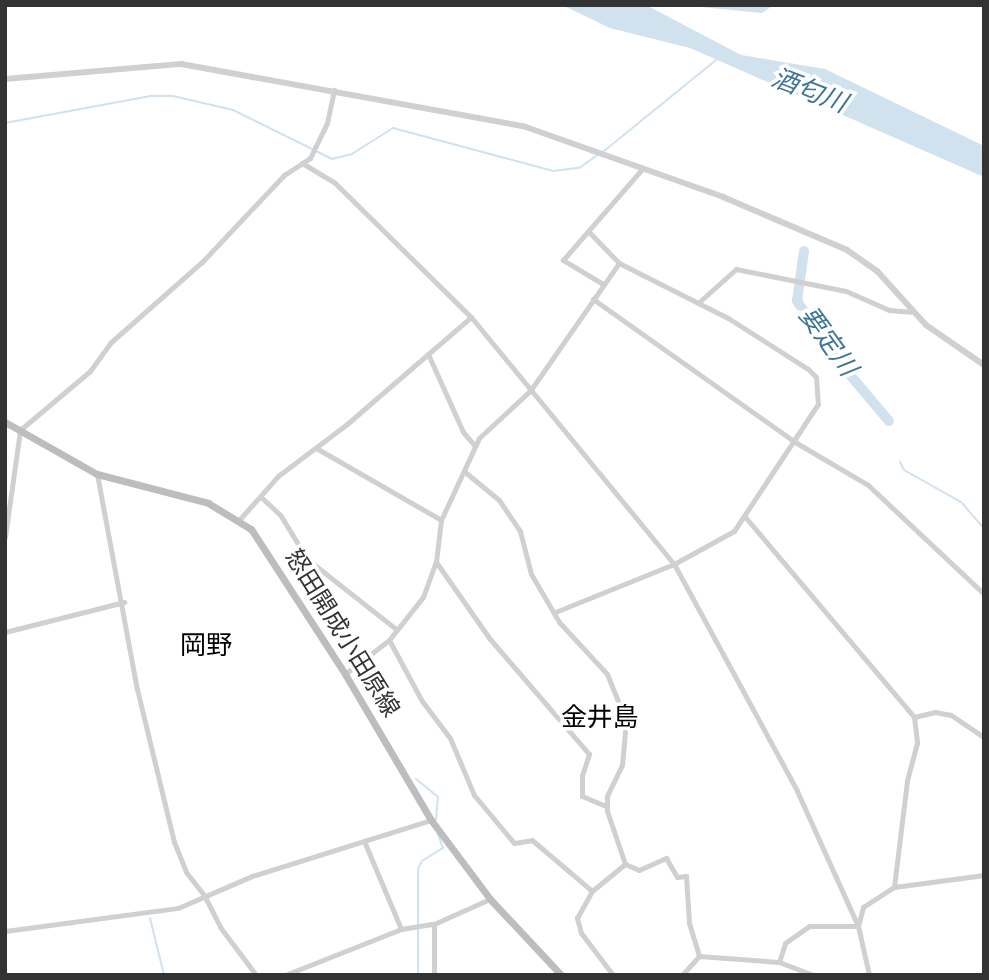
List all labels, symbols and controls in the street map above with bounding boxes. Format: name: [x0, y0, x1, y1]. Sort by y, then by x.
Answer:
water label: 酒匂川: [767, 63, 851, 121]
water label: 要定川: [791, 301, 863, 383]
street label: 怒田開成小田原線: [278, 545, 404, 723]
district label: 岡野: [180, 631, 232, 663]
district label: 金井島: [561, 703, 639, 735]

